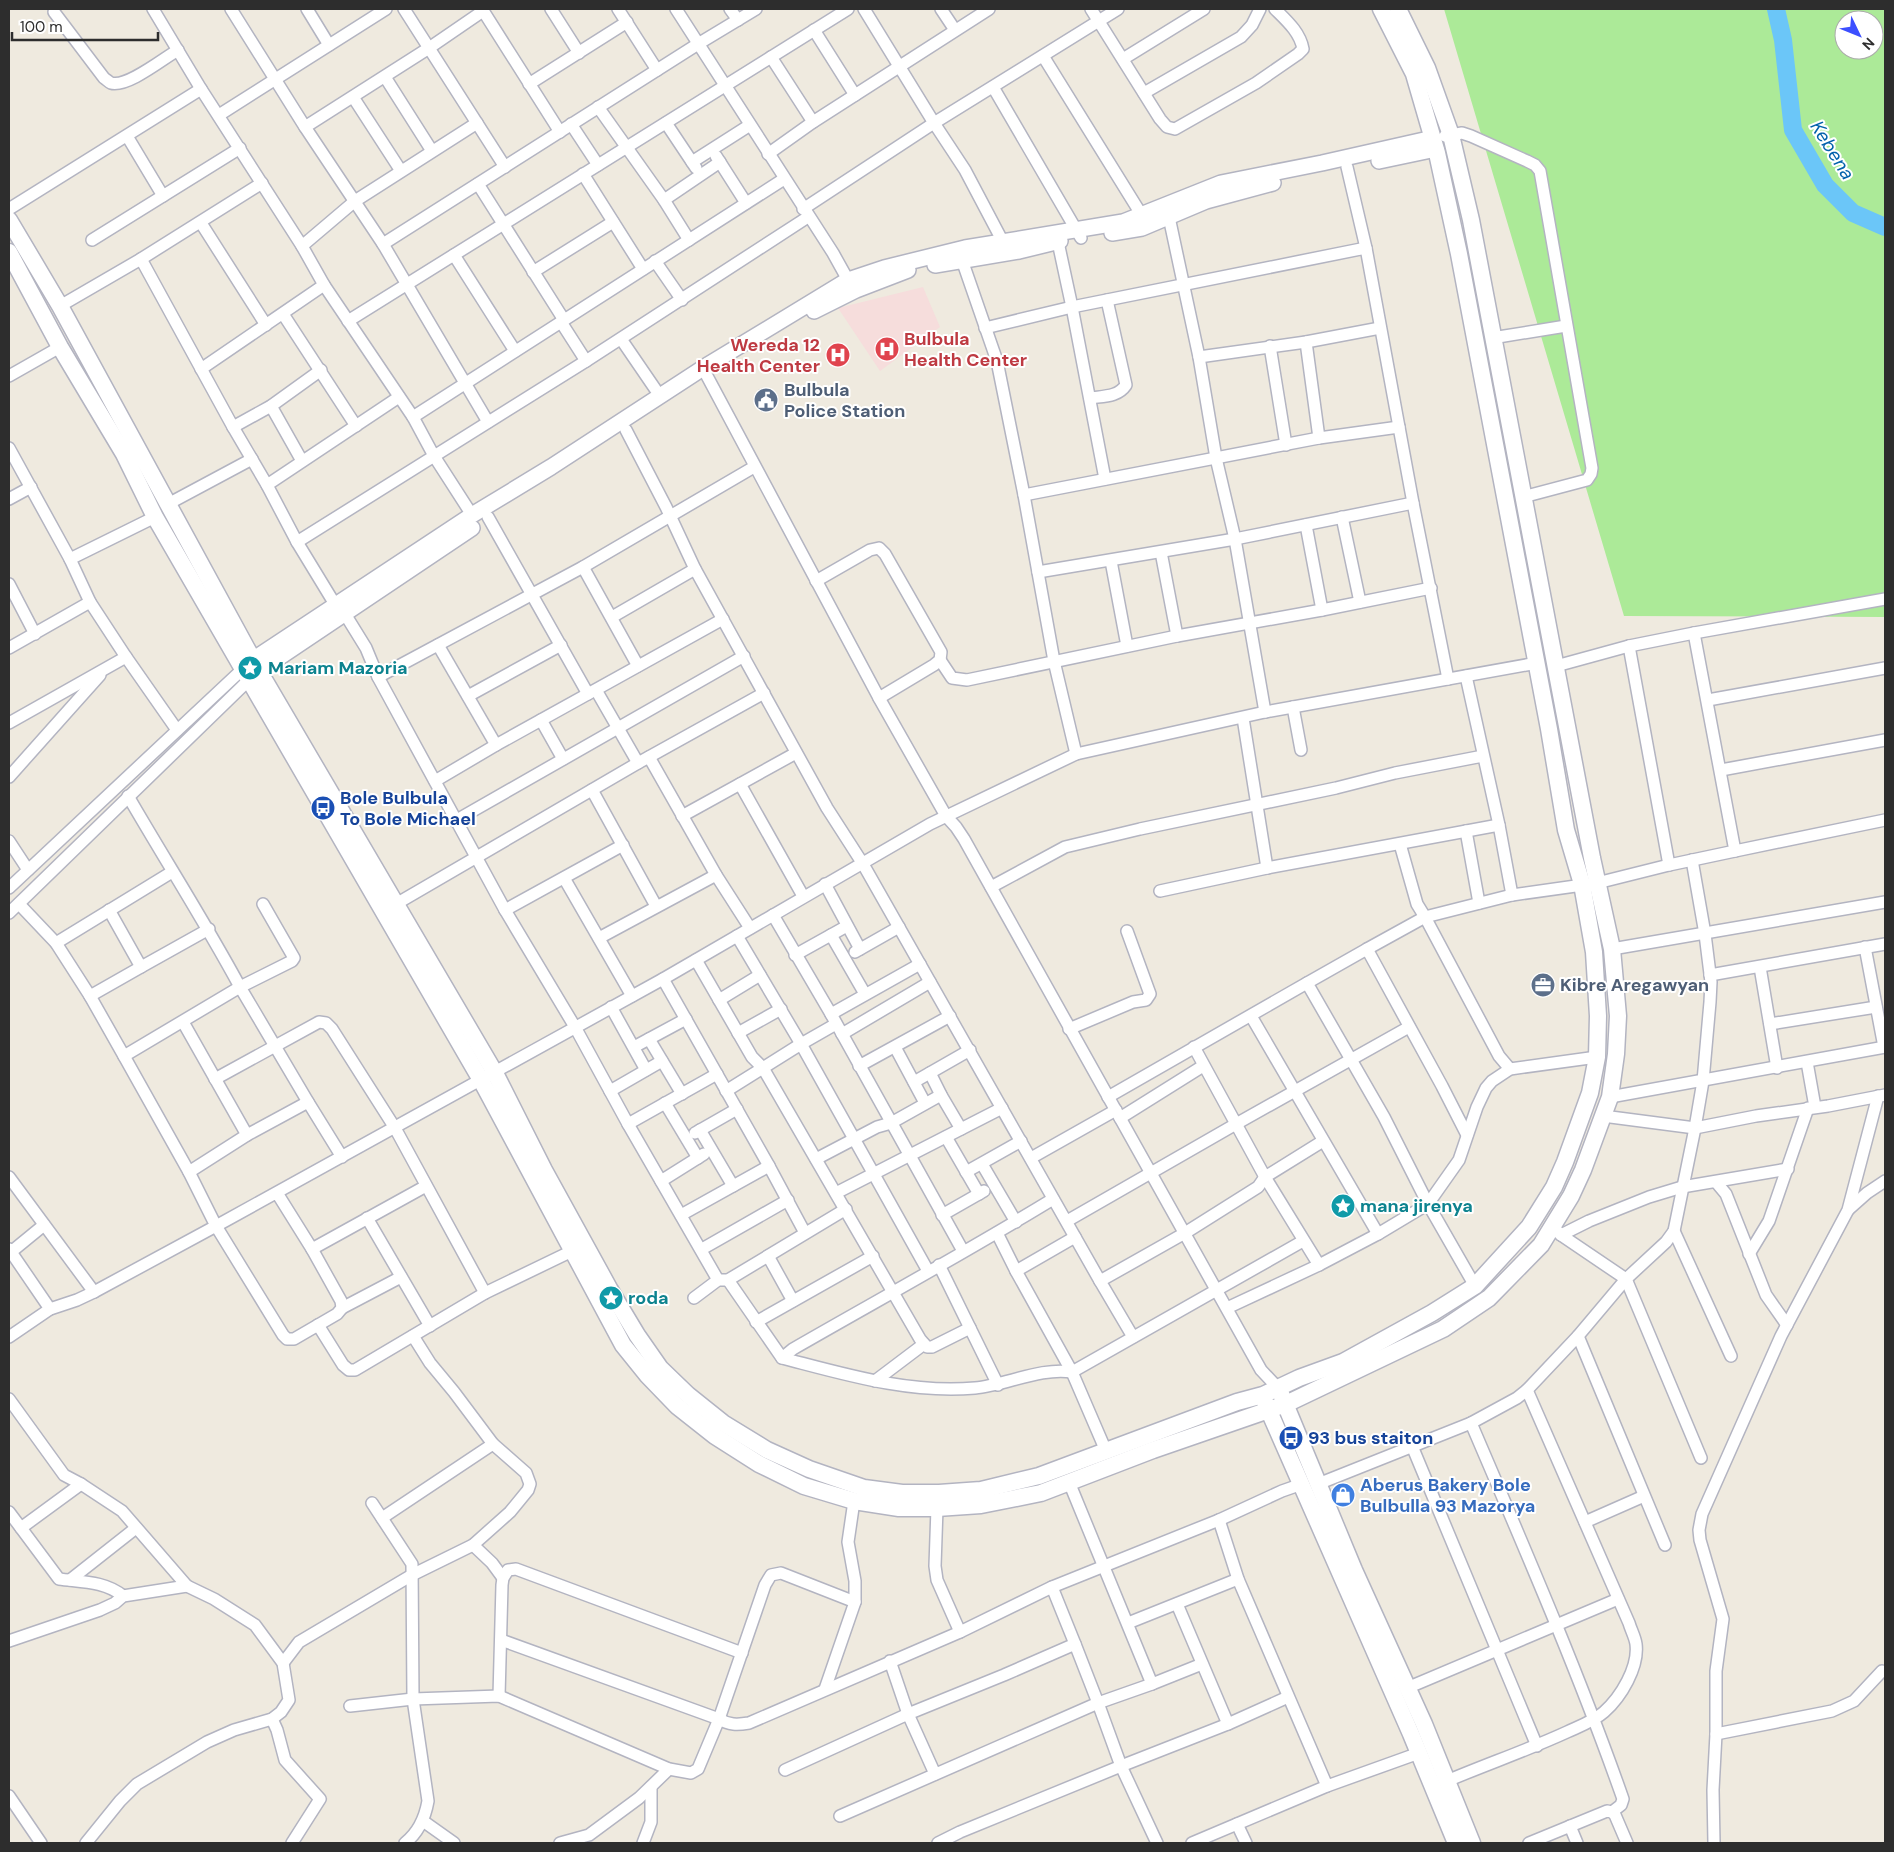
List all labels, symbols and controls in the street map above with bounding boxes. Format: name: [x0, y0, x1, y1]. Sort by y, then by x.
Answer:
scale bar: [12, 10, 159, 42]
north arrow: [1834, 10, 1884, 60]
text: 100 m: [20, 17, 63, 37]
text: N: [1858, 34, 1879, 54]
water label: Kebena: [1805, 116, 1860, 185]
place label: Bulbula Health Center: [904, 327, 1027, 372]
place label: Wereda 12 Health Center: [697, 333, 820, 378]
hospital icon: Bulbula Health Center: [874, 336, 900, 362]
hospital icon: Wereda 12 Health Center: [825, 342, 851, 368]
place label: Bulbula Police Station: [784, 378, 905, 423]
public building icon: Bulbula Police Station: [753, 387, 779, 413]
place icon: Mariam Mazoria: [237, 655, 263, 681]
place label: Mariam Mazoria: [268, 656, 408, 680]
place label: Bole Bulbula To Bole Michael: [340, 786, 476, 831]
bus stop icon: Bole Bulbula To Bole Michael: [310, 795, 336, 821]
office icon: Kibre Aregawyan: [1530, 972, 1556, 998]
place label: Kibre Aregawyan: [1560, 973, 1709, 997]
place icon: mana jirenya: [1330, 1193, 1356, 1219]
place label: mana jirenya: [1360, 1194, 1473, 1218]
place icon: roda: [598, 1285, 624, 1311]
place label: roda: [628, 1286, 669, 1310]
bus stop icon: 93 bus staiton: [1278, 1425, 1304, 1451]
place label: 93 bus staiton: [1308, 1426, 1433, 1450]
place label: Aberus Bakery Bole Bulbulla 93 Mazorya: [1360, 1473, 1535, 1518]
shop icon: Aberus Bakery Bole Bulbulla 93 Mazorya: [1330, 1482, 1356, 1508]

